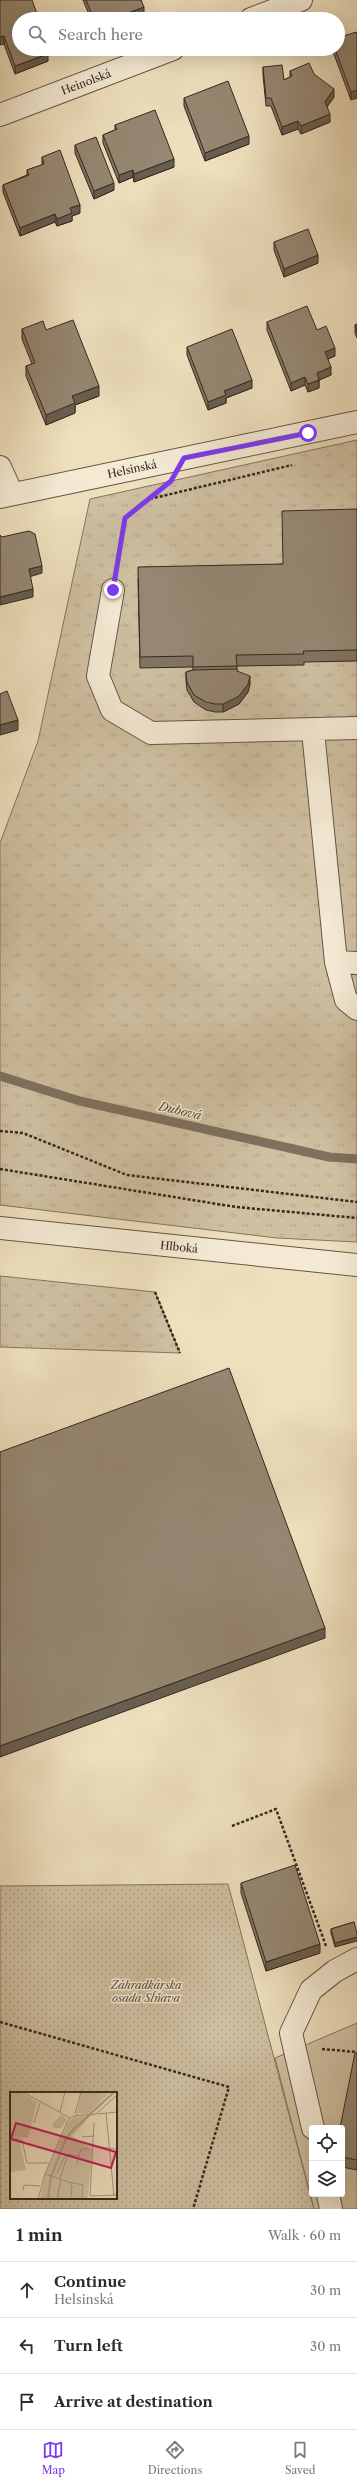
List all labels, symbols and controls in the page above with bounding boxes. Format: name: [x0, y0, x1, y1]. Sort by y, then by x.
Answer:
search box: [12, 12, 345, 56]
icon: search: [26, 23, 48, 45]
text: Search here: [58, 25, 143, 44]
street label: Heinolská: [59, 66, 113, 98]
route start: [299, 424, 317, 442]
street label: Helsinská: [106, 457, 158, 481]
route end: [104, 581, 122, 599]
water label: Dubová: [156, 1098, 203, 1123]
street label: Hlboká: [159, 1238, 199, 1256]
park label: Záhradkárska osada Sĺňava: [109, 1978, 182, 2005]
inset map: [10, 2092, 117, 2199]
map controls: [309, 2125, 345, 2197]
button: locate: [309, 2125, 345, 2161]
button: layers: [309, 2161, 345, 2197]
text: 1 min: [16, 2225, 63, 2245]
text: Walk · 60 m: [268, 2227, 341, 2243]
text: Continue: [54, 2272, 126, 2291]
icon: ahead: [16, 2279, 38, 2301]
text: 30 m: [310, 2282, 341, 2298]
text: Helsinská: [54, 2291, 114, 2307]
icon: left: [16, 2335, 38, 2357]
text: Turn left: [54, 2336, 123, 2355]
text: 30 m: [310, 2338, 341, 2354]
icon: arrive: [16, 2391, 38, 2413]
text: Arrive at destination: [54, 2392, 213, 2411]
tab: Map: [41, 2439, 65, 2477]
tab: Directions: [148, 2439, 202, 2477]
tab: Saved: [285, 2439, 316, 2477]

